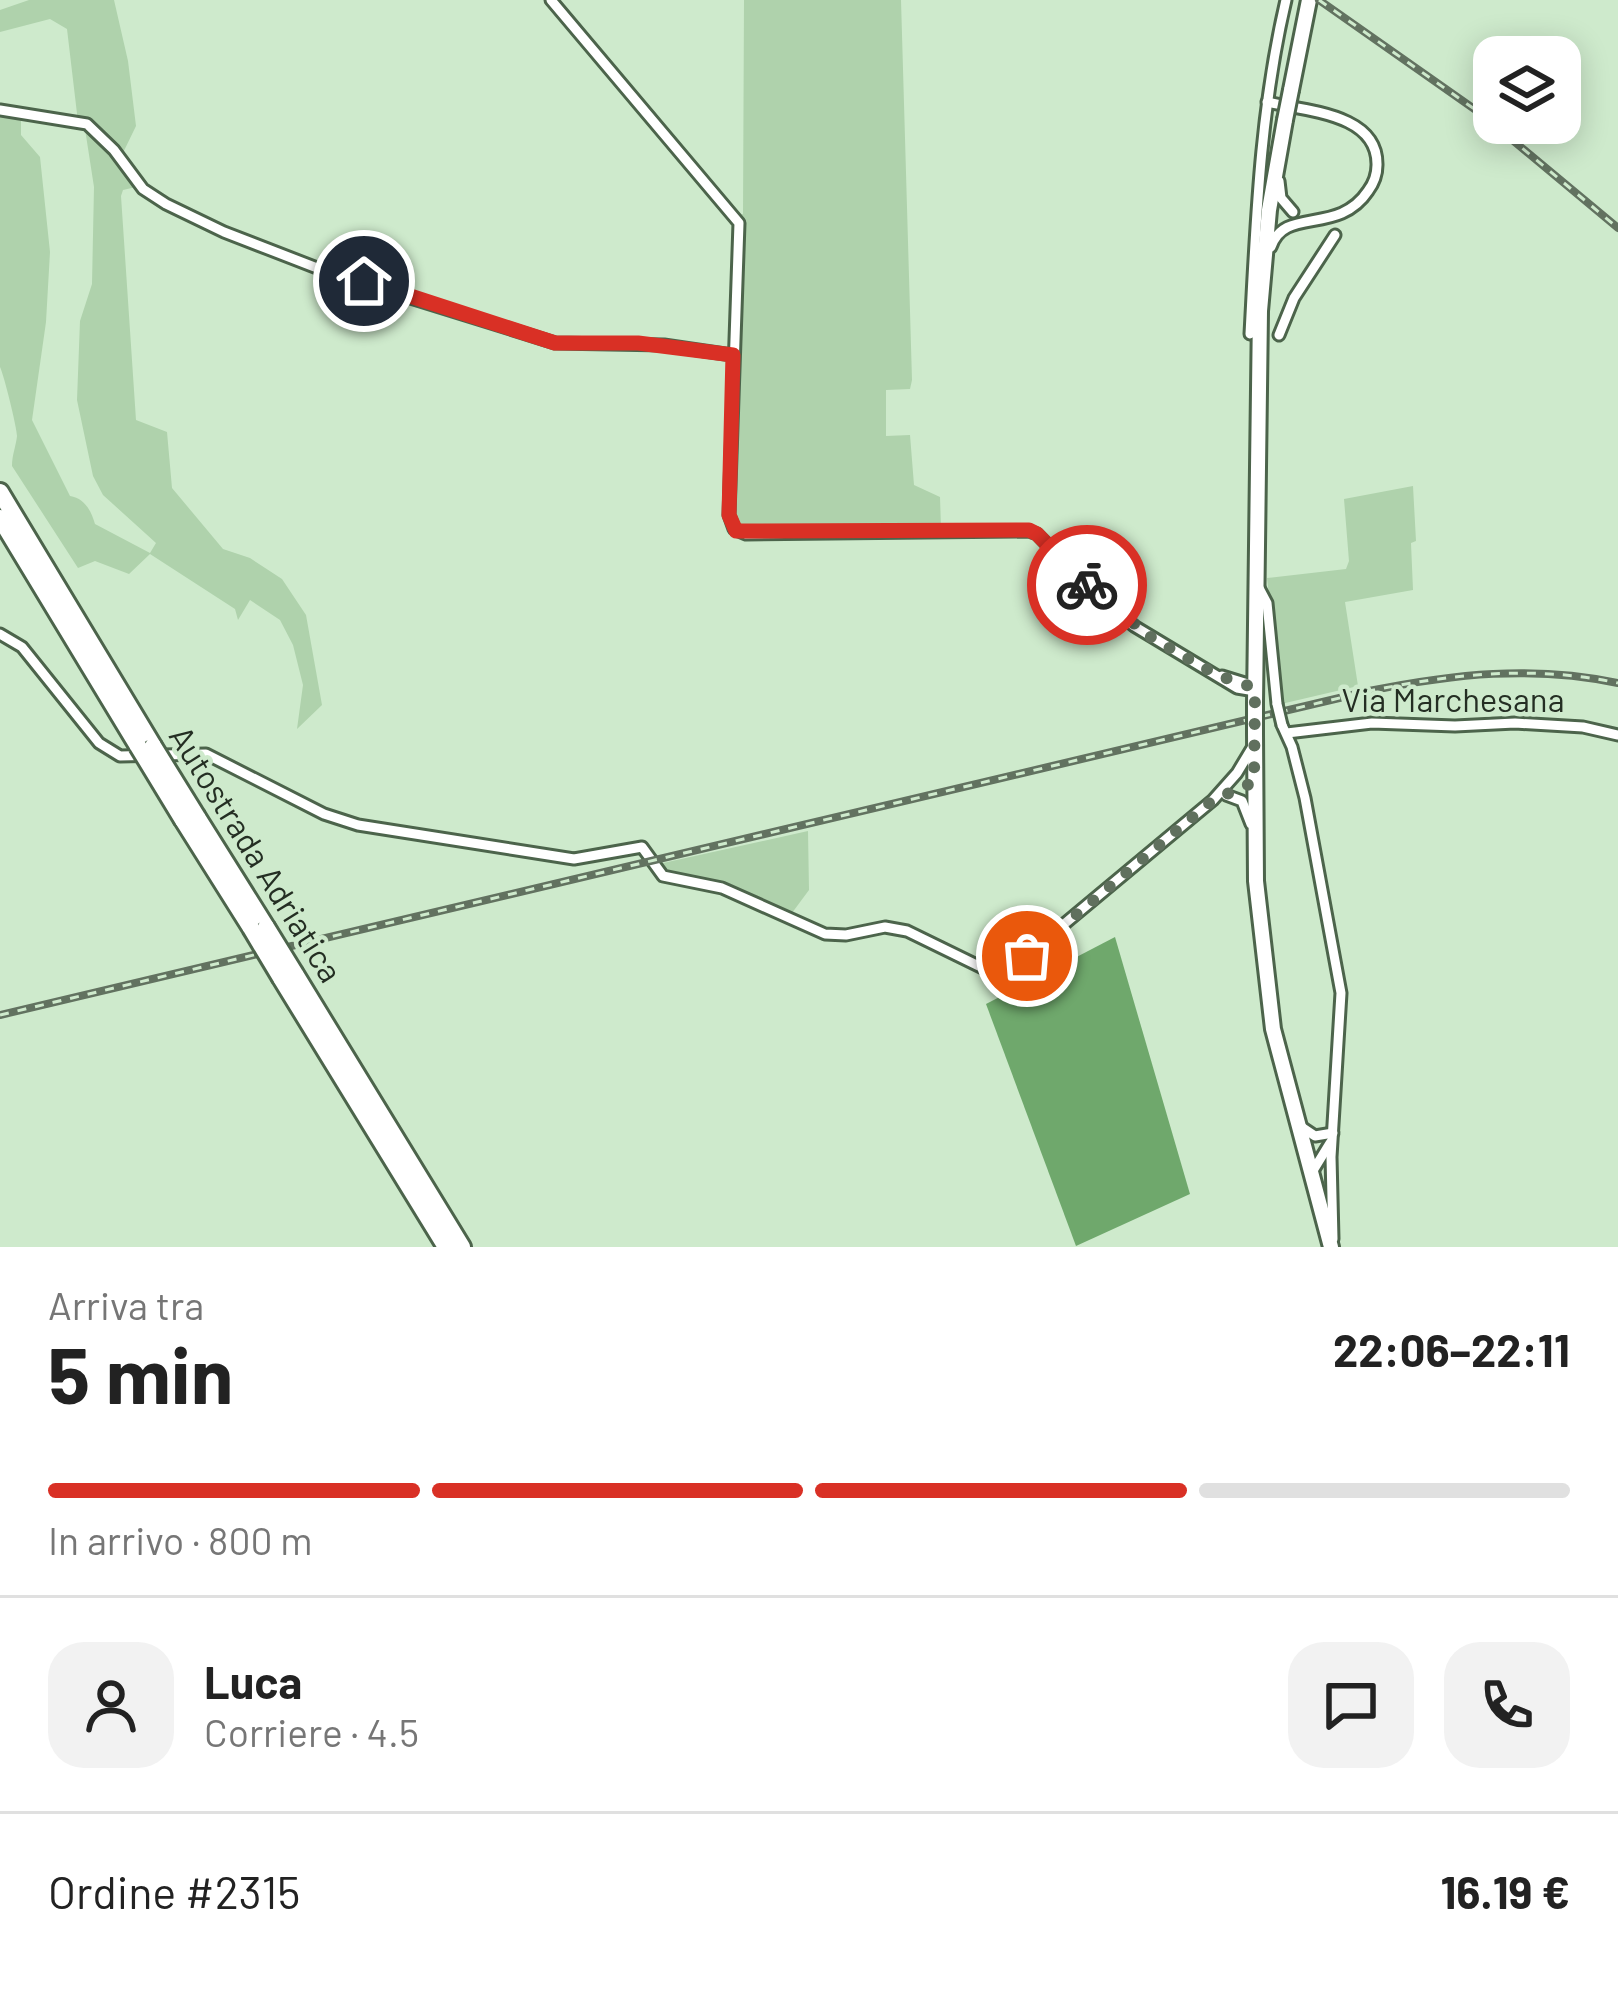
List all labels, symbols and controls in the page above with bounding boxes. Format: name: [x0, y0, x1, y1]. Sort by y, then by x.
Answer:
map controls: [1473, 36, 1581, 144]
button: layers: [1473, 36, 1581, 144]
pin: [313, 230, 415, 332]
icon: home: [331, 248, 397, 314]
courier: [1027, 525, 1147, 645]
icon: bike: [1054, 552, 1120, 618]
street label: Via Marchesana: [1341, 679, 1565, 719]
street label: Autostrada Adriatica: [162, 718, 352, 989]
pin: [976, 905, 1078, 1007]
icon: bag: [994, 923, 1060, 989]
text: Arriva tra: [48, 1281, 204, 1328]
text: 22:06–22:11: [1333, 1322, 1570, 1376]
text: 5 min: [48, 1326, 233, 1420]
text: In arrivo · 800 m: [48, 1516, 313, 1563]
button: person: [48, 1642, 174, 1768]
button: chat: [1288, 1642, 1414, 1768]
button: phone: [1444, 1642, 1570, 1768]
text: Luca: [204, 1654, 302, 1708]
text: Corriere · 4.5: [204, 1708, 419, 1755]
text: Ordine #2315: [48, 1864, 300, 1918]
text: 16.19 €: [1440, 1864, 1570, 1918]

